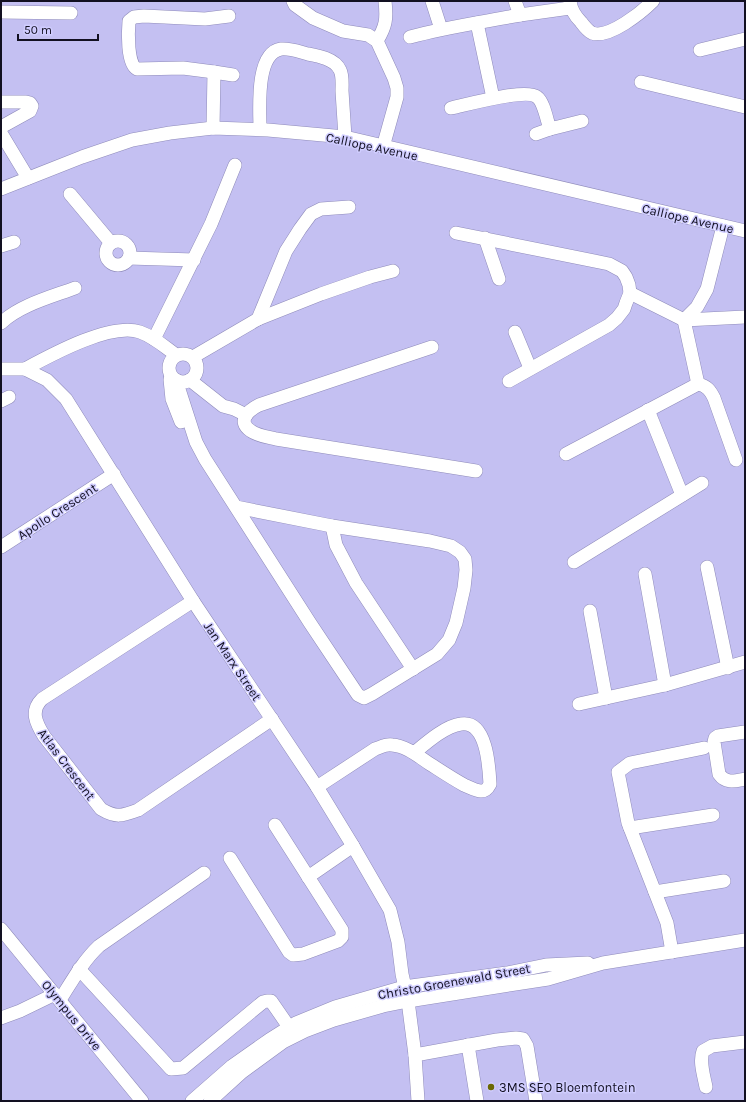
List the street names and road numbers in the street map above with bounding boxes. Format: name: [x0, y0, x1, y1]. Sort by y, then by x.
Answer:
street label: Calliope Avenue: [325, 129, 420, 164]
street label: Calliope Avenue: [641, 201, 735, 236]
street label: Apollo Crescent: [15, 480, 100, 543]
street label: Jan Marx Street: [201, 619, 264, 704]
street label: Atlas Crescent: [35, 726, 98, 803]
street label: Christo Groenewald Street: [377, 961, 532, 1002]
street label: Olympus Drive: [39, 977, 105, 1054]

